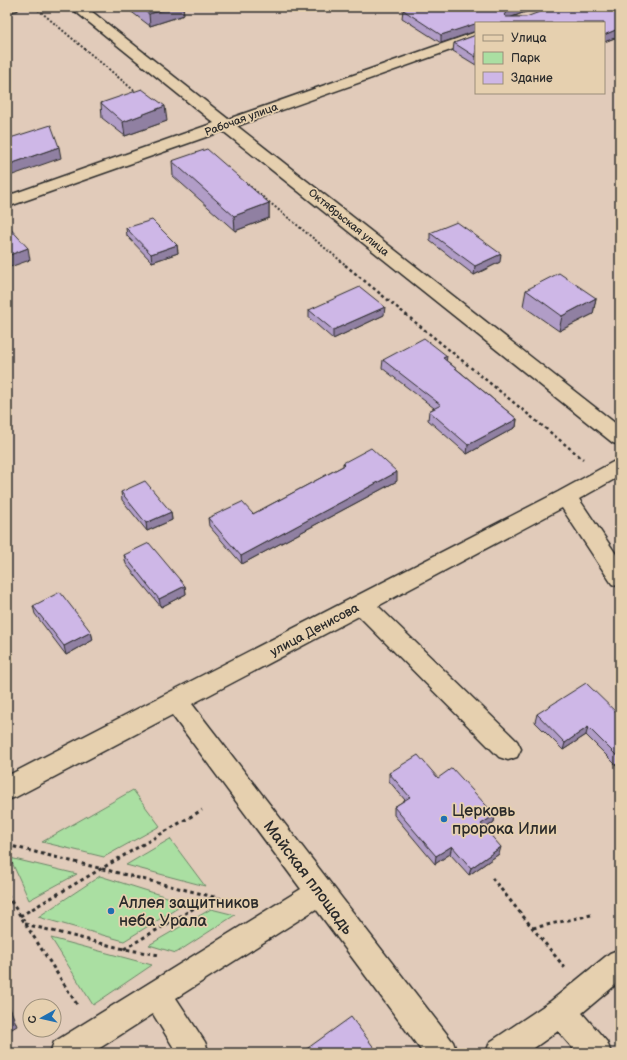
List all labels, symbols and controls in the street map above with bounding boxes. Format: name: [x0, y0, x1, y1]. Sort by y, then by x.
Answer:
legend: [475, 22, 605, 94]
text: Улица: [511, 31, 547, 46]
text: Парк: [511, 51, 541, 66]
text: Здание: [511, 71, 553, 86]
street label: Рабочая улица: [203, 100, 280, 139]
street label: Октябрьская улица: [306, 186, 392, 259]
street label: улица Денисова: [267, 600, 362, 660]
place label: Церковь пророка Илии: [452, 802, 557, 839]
marker: Церковь пророка Илии: [439, 814, 449, 824]
street label: Майская площадь: [259, 817, 357, 939]
place label: Аллея защитников неба Урала: [118, 894, 259, 931]
marker: Аллея защитников неба Урала: [106, 906, 116, 916]
north arrow: [22, 998, 62, 1038]
text: С: [26, 1014, 40, 1024]

